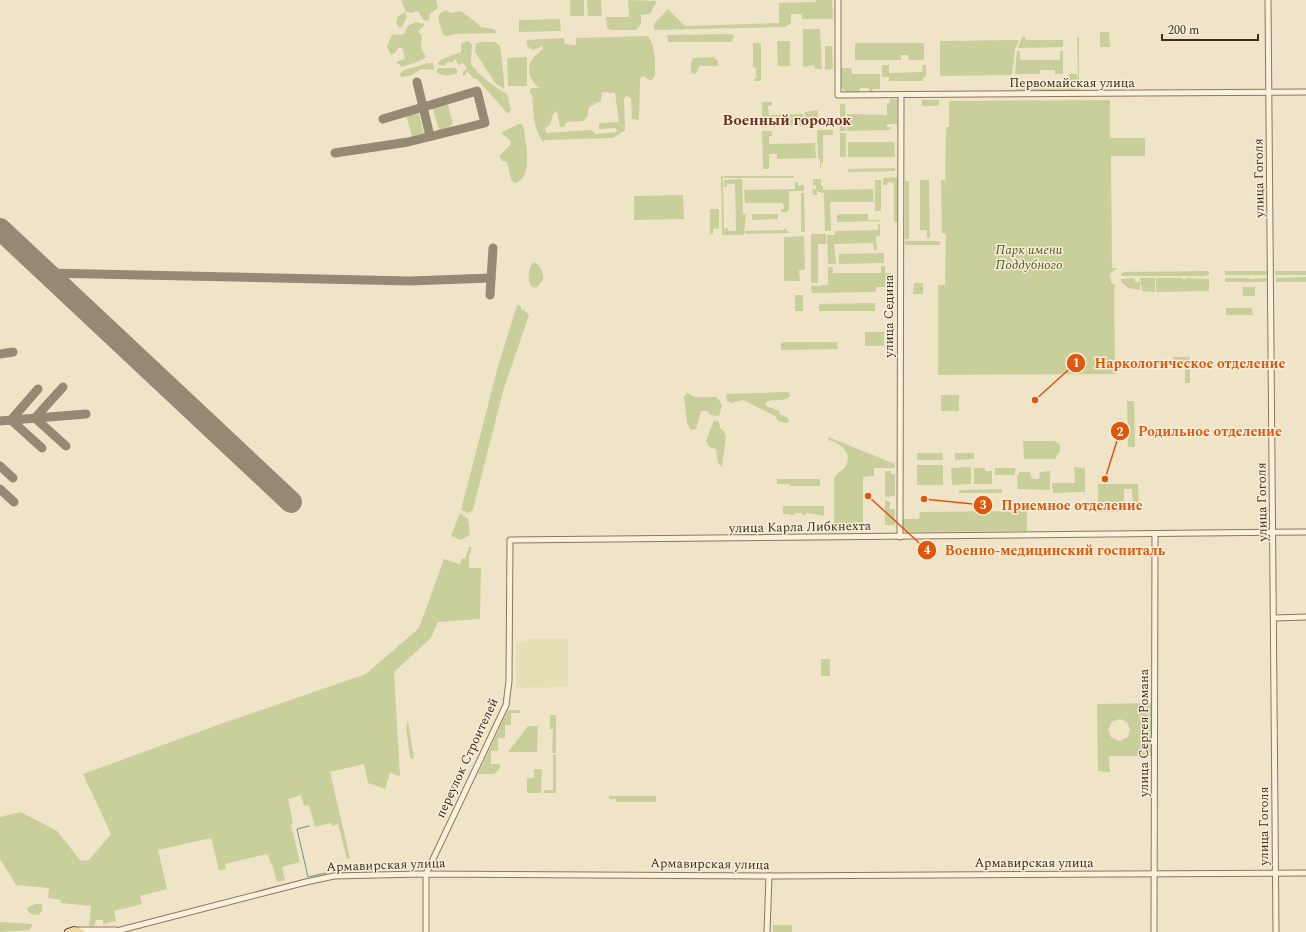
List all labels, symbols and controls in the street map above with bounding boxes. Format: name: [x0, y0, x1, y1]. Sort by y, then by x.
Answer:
scale bar: [1162, 16, 1258, 42]
text: 200 m: [1168, 21, 1199, 40]
street label: Первомайская улица: [1009, 73, 1135, 93]
district label: Военный городок: [723, 109, 851, 132]
street label: улица Гоголя: [1248, 138, 1270, 219]
park label: Парк имени Поддубного: [995, 240, 1063, 275]
street label: улица Седина: [879, 274, 899, 358]
callout: Наркологическое отделение: [1066, 350, 1293, 376]
text: Наркологическое отделение: [1095, 353, 1285, 374]
text: 1: [1073, 354, 1079, 373]
callout: Родильное отделение: [1110, 418, 1290, 444]
text: Родильное отделение: [1138, 421, 1282, 442]
text: 2: [1117, 423, 1124, 442]
street label: улица Гоголя: [1251, 462, 1273, 543]
callout: Приемное отделение: [973, 492, 1150, 518]
text: Приемное отделение: [1001, 495, 1143, 516]
text: 3: [980, 496, 987, 515]
street label: улица Карла Либкнехта: [728, 516, 872, 538]
callout: Военно-медицинский госпиталь: [917, 537, 1173, 563]
text: Военно-медицинский госпиталь: [945, 540, 1166, 561]
text: 4: [924, 541, 931, 560]
street label: улица Сергея Романа: [1134, 668, 1154, 798]
street label: переулок Строителей: [430, 695, 504, 821]
street label: улица Гоголя: [1254, 786, 1274, 867]
street label: Армавирская улица: [326, 853, 447, 877]
street label: Армавирская улица: [650, 853, 770, 875]
street label: Армавирская улица: [974, 853, 1094, 873]

